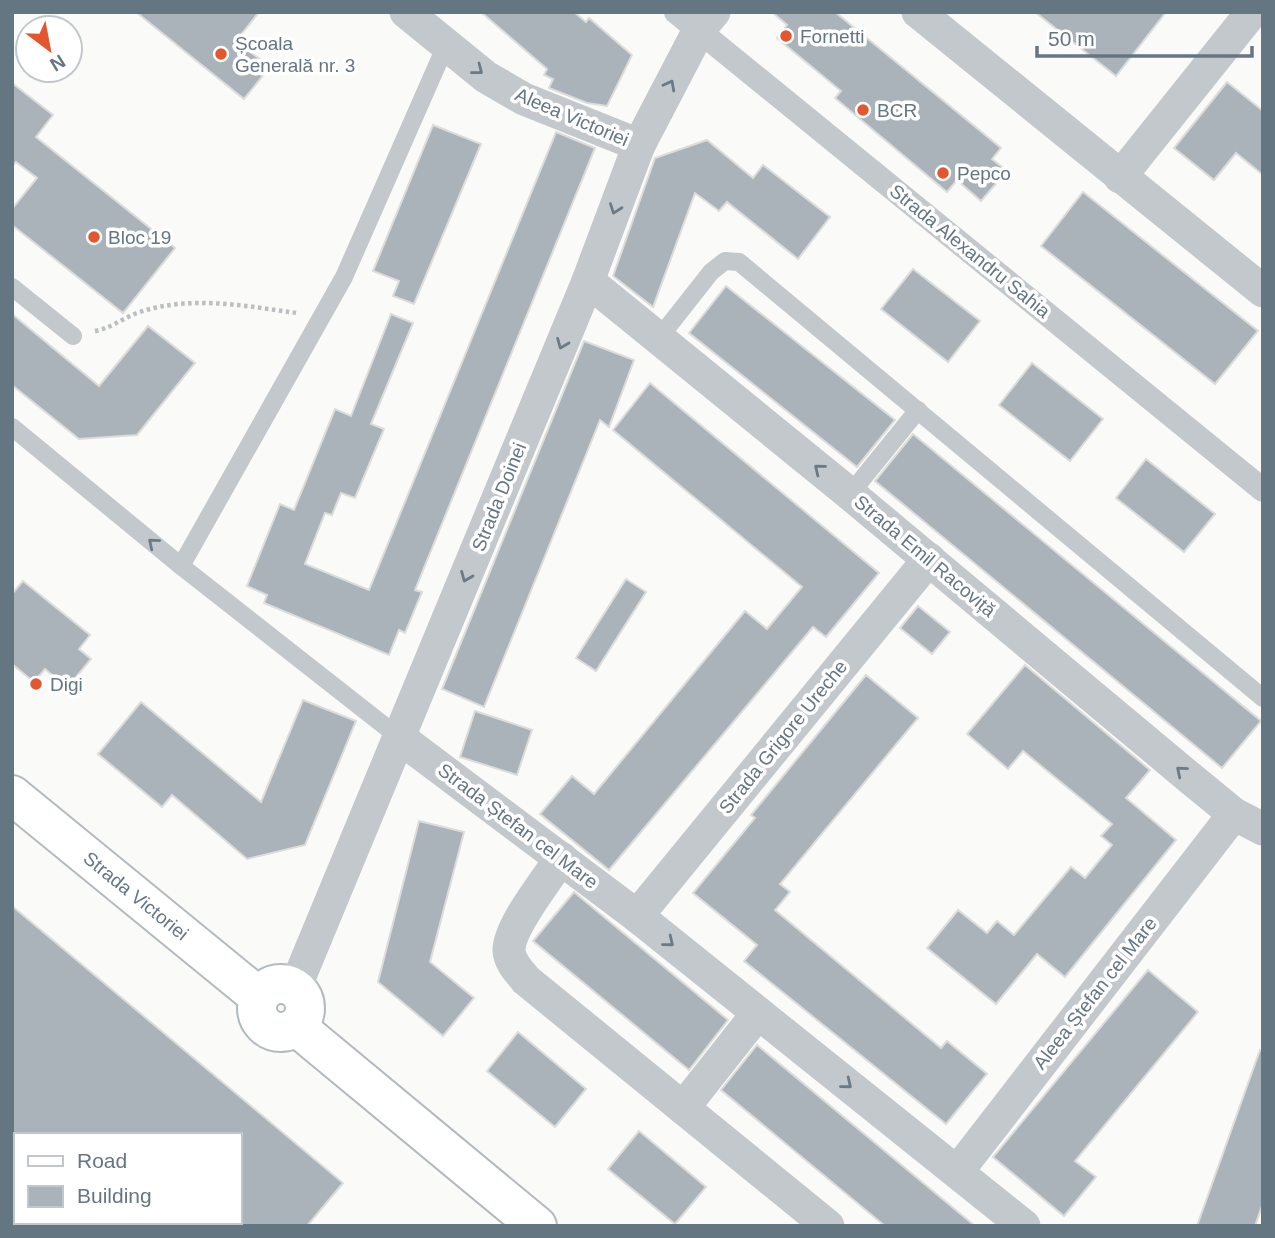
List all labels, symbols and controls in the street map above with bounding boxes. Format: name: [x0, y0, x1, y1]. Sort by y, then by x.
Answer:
north arrow: [14, 14, 84, 84]
scale bar: [1037, 14, 1252, 58]
place label: Fornetti: [800, 26, 864, 47]
text: 50 m: [1048, 27, 1095, 50]
marker: Fornetti: [778, 28, 794, 44]
place label: Școala Generală nr. 3: [235, 33, 355, 76]
marker: Școala Generală nr. 3: [213, 46, 229, 62]
text: N: [46, 50, 69, 76]
one-way arrow: [470, 62, 483, 74]
one-way arrow: [662, 79, 676, 92]
street label: Aleea Victoriei: [512, 84, 632, 150]
place label: BCR: [877, 100, 917, 121]
marker: BCR: [855, 102, 871, 118]
place label: Pepco: [957, 163, 1011, 184]
marker: Pepco: [935, 165, 951, 181]
street label: Strada Alexandru Sahia: [886, 180, 1055, 322]
one-way arrow: [609, 202, 623, 214]
place label: Bloc 19: [108, 227, 171, 248]
marker: Bloc 19: [86, 229, 102, 245]
one-way arrow: [556, 336, 570, 349]
street label: Strada Doinei: [468, 440, 530, 554]
one-way arrow: [815, 464, 827, 477]
street label: Strada Emil Racoviță: [850, 491, 1000, 621]
one-way arrow: [149, 539, 161, 552]
one-way arrow: [460, 569, 474, 582]
street label: Strada Grigore Ureche: [715, 656, 851, 818]
place label: Digi: [50, 674, 83, 695]
marker: Digi: [28, 676, 44, 692]
street label: Strada Ștefan cel Mare: [434, 759, 602, 893]
one-way arrow: [1176, 767, 1189, 779]
street label: Strada Victoriei: [79, 847, 193, 945]
street label: Aleea Ștefan cel Mare: [1029, 913, 1161, 1073]
one-way arrow: [660, 934, 673, 946]
one-way arrow: [838, 1076, 851, 1088]
legend: [14, 1133, 242, 1224]
text: Road: [77, 1149, 127, 1172]
text: Building: [77, 1184, 152, 1207]

